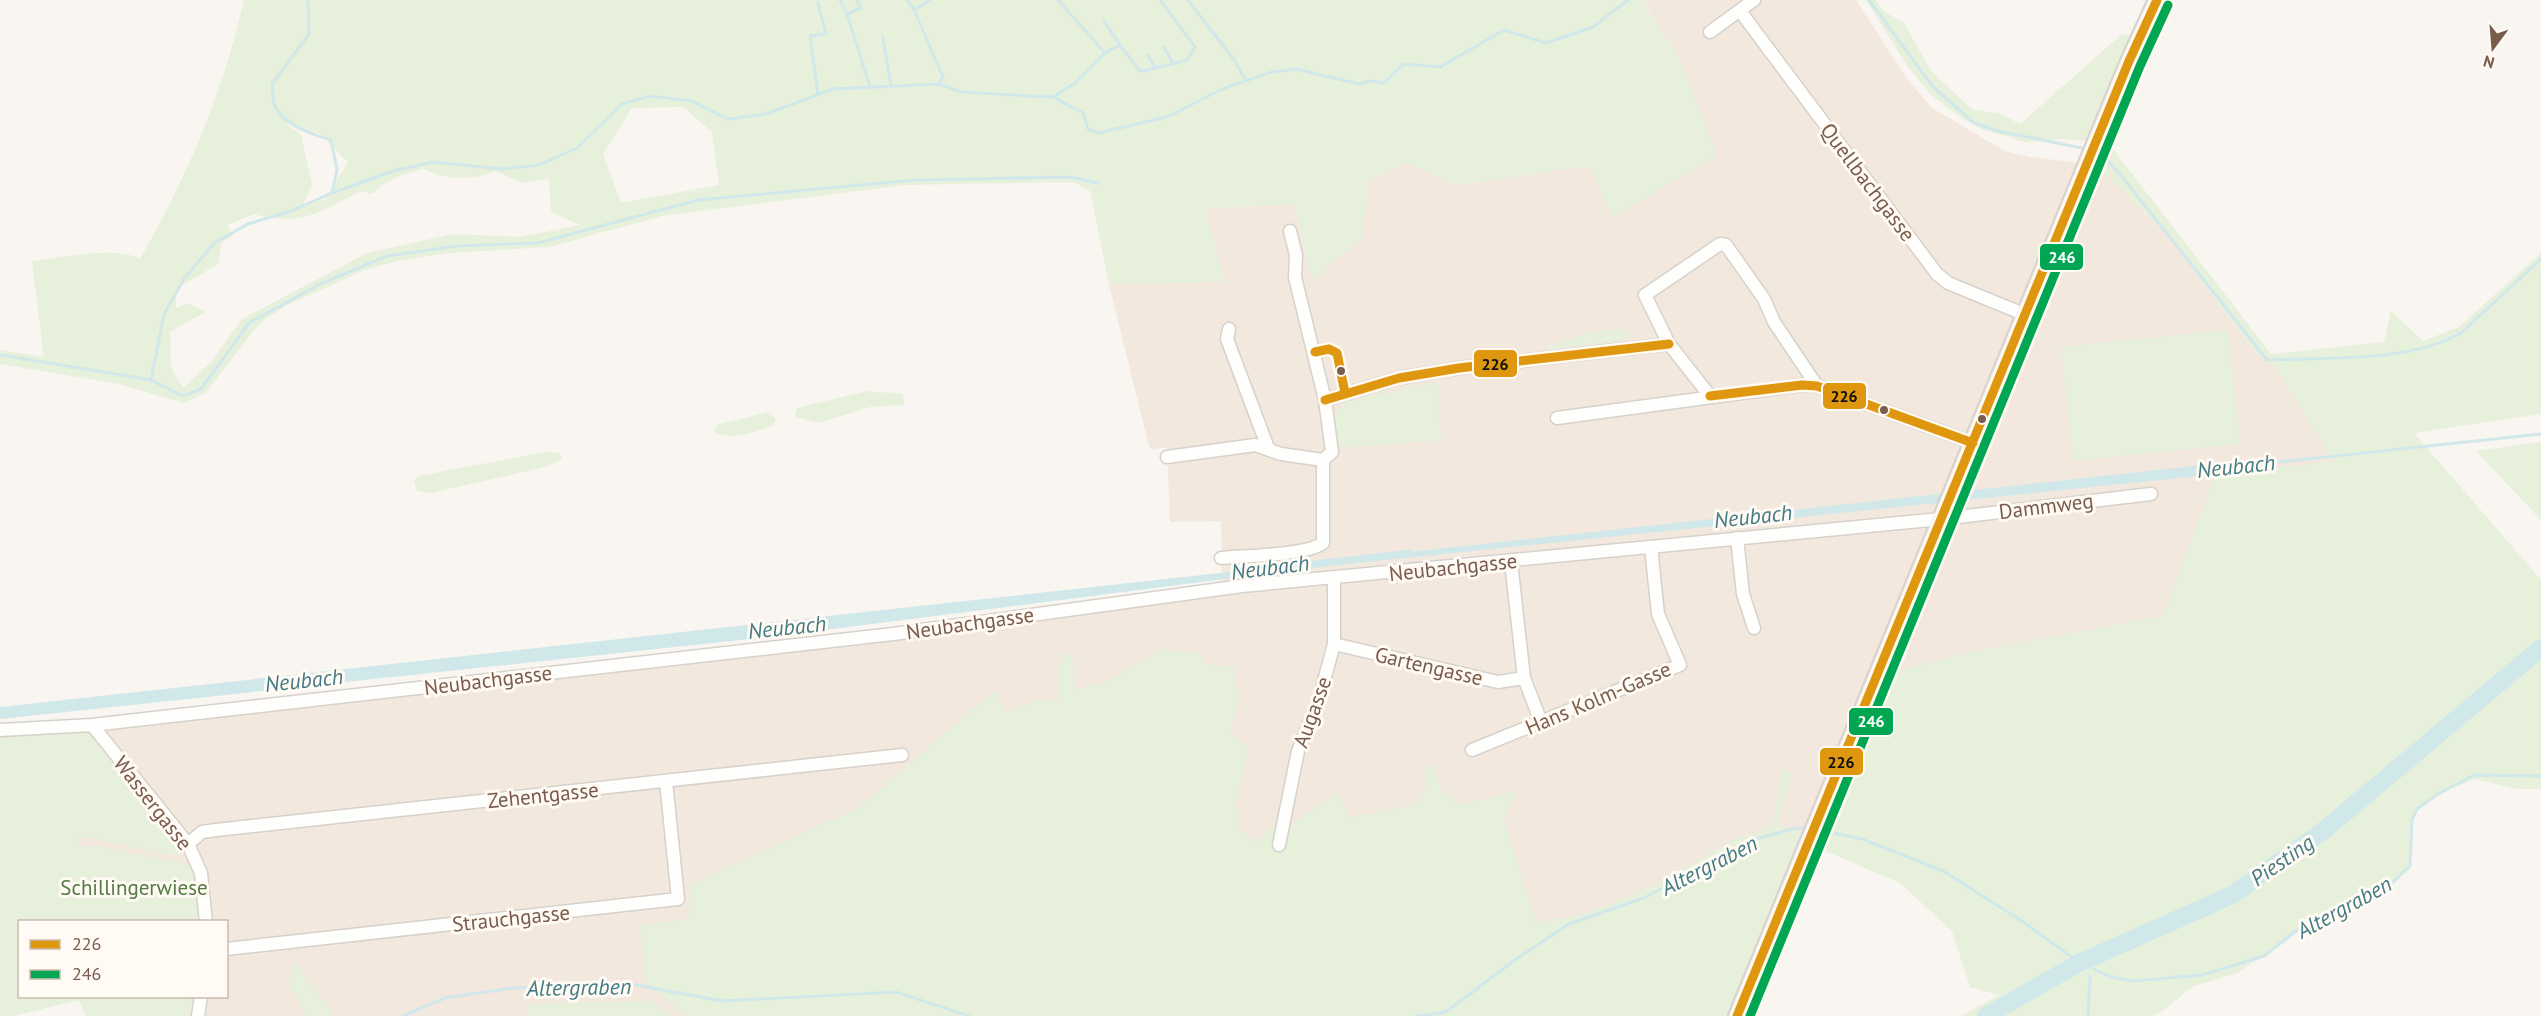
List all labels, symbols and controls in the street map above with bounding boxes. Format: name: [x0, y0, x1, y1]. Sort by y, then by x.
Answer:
north arrow: [2463, 18, 2523, 78]
text: N: [2481, 51, 2497, 73]
street label: Quellbachgasse: [1815, 117, 1921, 247]
line badge: 246: [2039, 243, 2084, 271]
text: 246: [2048, 247, 2076, 267]
line badge: 226: [1473, 349, 1518, 378]
text: 226: [1481, 354, 1509, 374]
unlabelled marker: [1335, 365, 1347, 377]
line badge: 226: [1822, 382, 1867, 410]
text: 226: [1830, 386, 1858, 406]
unlabelled marker: [1878, 404, 1890, 416]
unlabelled marker: [1976, 413, 1988, 425]
water label: Neubach: [2195, 448, 2277, 484]
street label: Dammweg: [1997, 487, 2095, 525]
water label: Neubach: [1712, 498, 1794, 534]
street label: Neubachgasse: [1387, 547, 1519, 587]
water label: Neubach: [1229, 548, 1311, 586]
street label: Neubachgasse: [904, 601, 1036, 645]
water label: Neubach: [746, 609, 828, 645]
street label: Gartengasse: [1372, 640, 1486, 692]
street label: Hans Kolm-Gasse: [1521, 655, 1675, 741]
street label: Neubachgasse: [422, 659, 554, 701]
water label: Neubach: [263, 662, 345, 698]
street label: Augasse: [1287, 673, 1337, 751]
line badge: 246: [1848, 707, 1894, 736]
text: 246: [1857, 711, 1885, 731]
line badge: 226: [1819, 747, 1864, 776]
street label: Wassergasse: [108, 750, 198, 856]
text: 226: [1827, 752, 1855, 772]
street label: Zehentgasse: [486, 776, 600, 814]
water label: Piesting: [2245, 828, 2319, 892]
water label: Altergraben: [1655, 829, 1762, 902]
water label: Altergraben: [2291, 869, 2397, 945]
park label: Schillingerwiese: [60, 874, 208, 901]
street label: Strauchgasse: [451, 898, 571, 938]
legend: [18, 920, 228, 998]
text: 226: [72, 932, 101, 955]
text: 246: [72, 962, 101, 985]
water label: Altergraben: [525, 972, 632, 1002]

